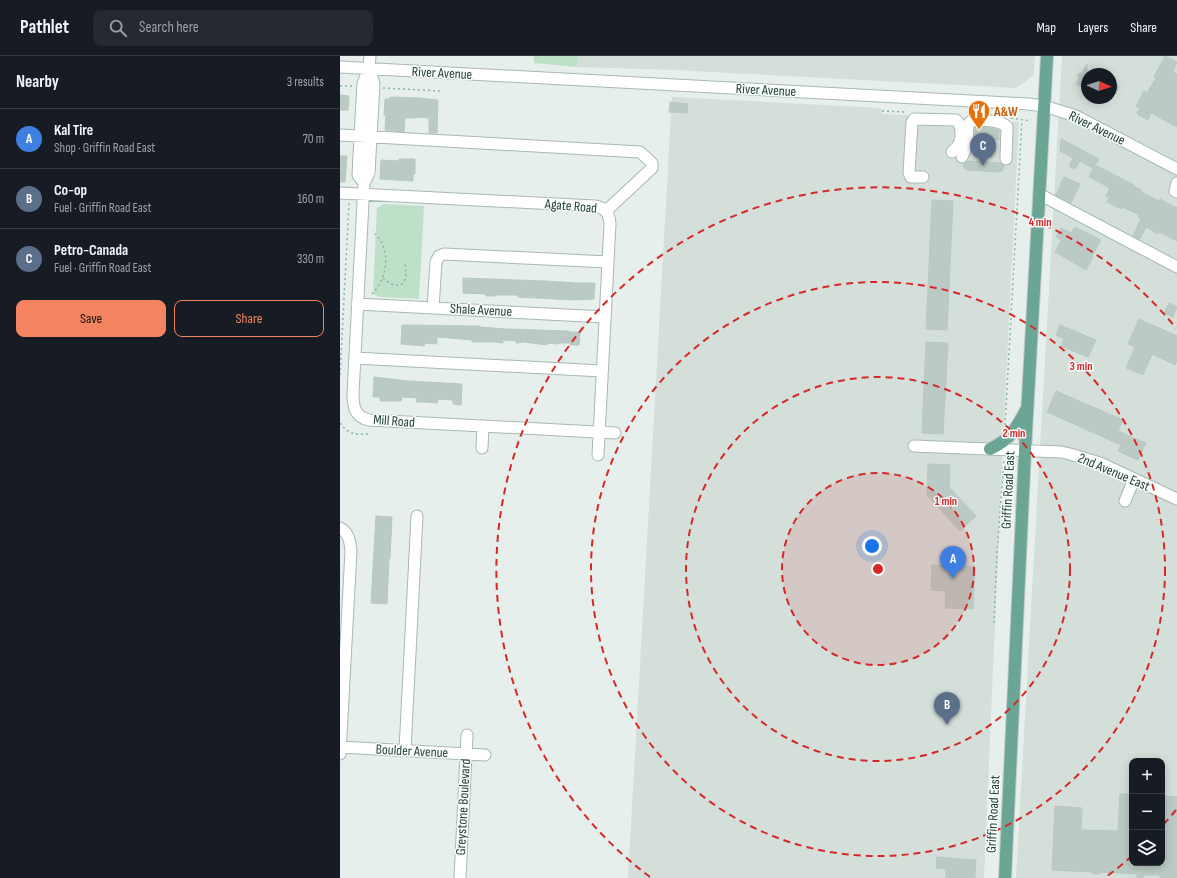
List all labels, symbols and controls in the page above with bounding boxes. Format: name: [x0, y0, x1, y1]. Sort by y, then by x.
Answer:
search box: [93, 10, 373, 46]
text: Pathlet: [20, 16, 69, 39]
icon: search: [107, 17, 129, 39]
text: Search here: [139, 18, 199, 37]
text: Map: [1036, 19, 1056, 36]
text: Layers: [1078, 19, 1108, 36]
text: Share: [1130, 19, 1157, 36]
street label: River Avenue: [411, 63, 473, 83]
north arrow: [1081, 68, 1117, 104]
text: Nearby: [16, 72, 59, 92]
text: 3 results: [287, 74, 324, 90]
street label: River Avenue: [735, 80, 797, 100]
restaurant icon: A&W: [966, 98, 992, 131]
place label: A&W: [993, 103, 1018, 120]
street label: River Avenue: [1066, 107, 1128, 149]
text: Kal Tire: [54, 121, 93, 140]
text: A: [26, 131, 32, 147]
text: 70 m: [303, 131, 324, 147]
pin: C: [970, 133, 996, 166]
text: Shop · Griffin Road East: [54, 140, 155, 156]
text: Co-op: [54, 181, 87, 200]
text: B: [26, 191, 32, 207]
text: 160 m: [298, 191, 324, 207]
street label: Agate Road: [543, 195, 598, 217]
text: Fuel · Griffin Road East: [54, 200, 151, 216]
text: 4 min: [1028, 215, 1052, 230]
text: Petro-Canada: [54, 241, 128, 260]
text: C: [26, 251, 32, 267]
text: 330 m: [297, 251, 324, 267]
text: Fuel · Griffin Road East: [54, 260, 151, 276]
button: Save: [16, 300, 166, 337]
button: Share: [174, 300, 324, 337]
street label: Shale Avenue: [450, 300, 512, 320]
text: 3 min: [1070, 359, 1092, 374]
street label: Mill Road: [373, 411, 416, 431]
text: 2 min: [1003, 426, 1025, 441]
street label: 2nd Avenue East: [1075, 449, 1153, 495]
street label: Griffin Road East: [997, 450, 1019, 530]
text: 1 min: [935, 494, 957, 509]
your location: [862, 536, 882, 556]
pin: A: [940, 546, 966, 579]
centre of rings: [871, 562, 885, 576]
pin: B: [934, 692, 960, 725]
street label: Boulder Avenue: [375, 741, 449, 761]
street label: Greystone Boulevard: [452, 758, 474, 856]
map controls: [1129, 758, 1165, 866]
button: +: [1129, 758, 1165, 794]
street label: Griffin Road East: [982, 774, 1004, 854]
button: −: [1129, 794, 1165, 830]
button: layers: [1129, 830, 1165, 866]

